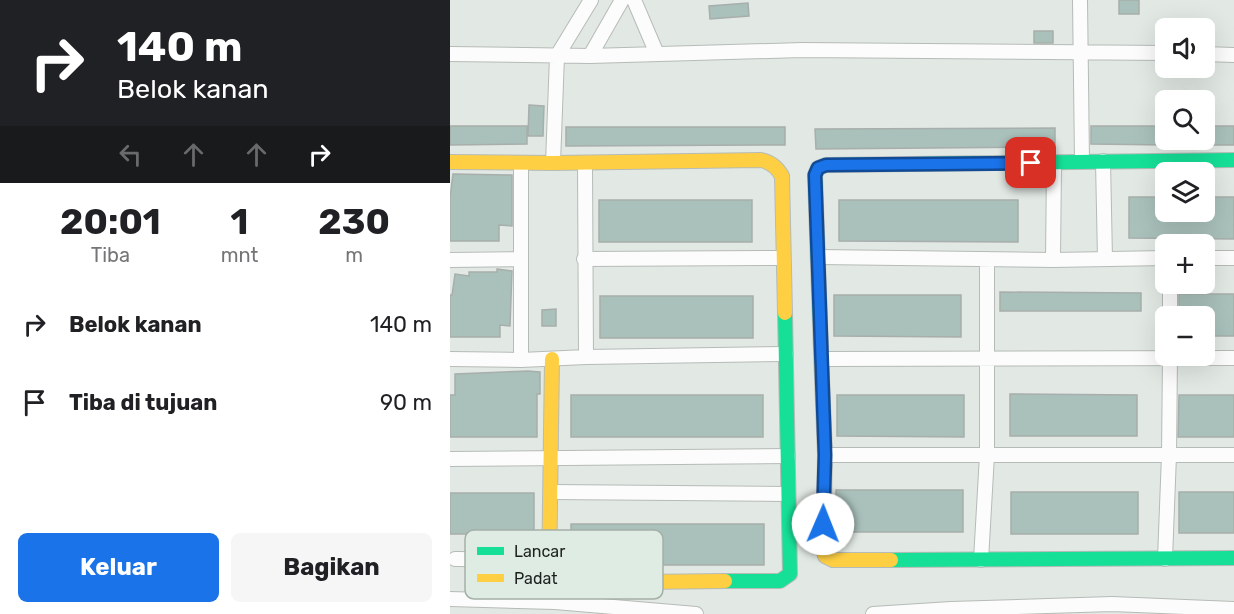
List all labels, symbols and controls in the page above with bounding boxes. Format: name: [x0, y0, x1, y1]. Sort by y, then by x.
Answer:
map controls: [1155, 18, 1215, 366]
button: sound: [1155, 18, 1215, 78]
text: 140 m: [117, 22, 243, 72]
icon: right: [18, 24, 96, 102]
text: Belok kanan: [117, 73, 269, 105]
button: search: [1155, 90, 1215, 150]
pin: [1005, 137, 1056, 188]
icon: left: [114, 138, 147, 171]
icon: ahead: [177, 138, 210, 171]
icon: ahead: [240, 138, 273, 171]
icon: right: [303, 138, 336, 171]
icon: arrive: [1014, 146, 1047, 179]
button: layers: [1155, 162, 1215, 222]
text: 20:01: [60, 200, 161, 243]
text: 1: [231, 200, 249, 243]
text: 230: [318, 200, 390, 243]
button: +: [1155, 234, 1215, 294]
text: Tiba: [91, 243, 130, 267]
text: mnt: [221, 243, 258, 267]
text: m: [345, 243, 363, 267]
button: −: [1155, 306, 1215, 366]
icon: right: [18, 308, 51, 341]
text: Belok kanan: [69, 311, 202, 338]
text: 140 m: [370, 311, 432, 338]
icon: arrive: [18, 386, 51, 419]
text: Tiba di tujuan: [69, 389, 217, 416]
text: 90 m: [380, 389, 432, 416]
position arrow: [791, 492, 855, 556]
legend: [465, 530, 663, 599]
button: Keluar: [18, 533, 219, 602]
button: Bagikan: [231, 533, 432, 602]
text: Lancar: [514, 542, 565, 561]
text: Padat: [514, 569, 557, 588]

